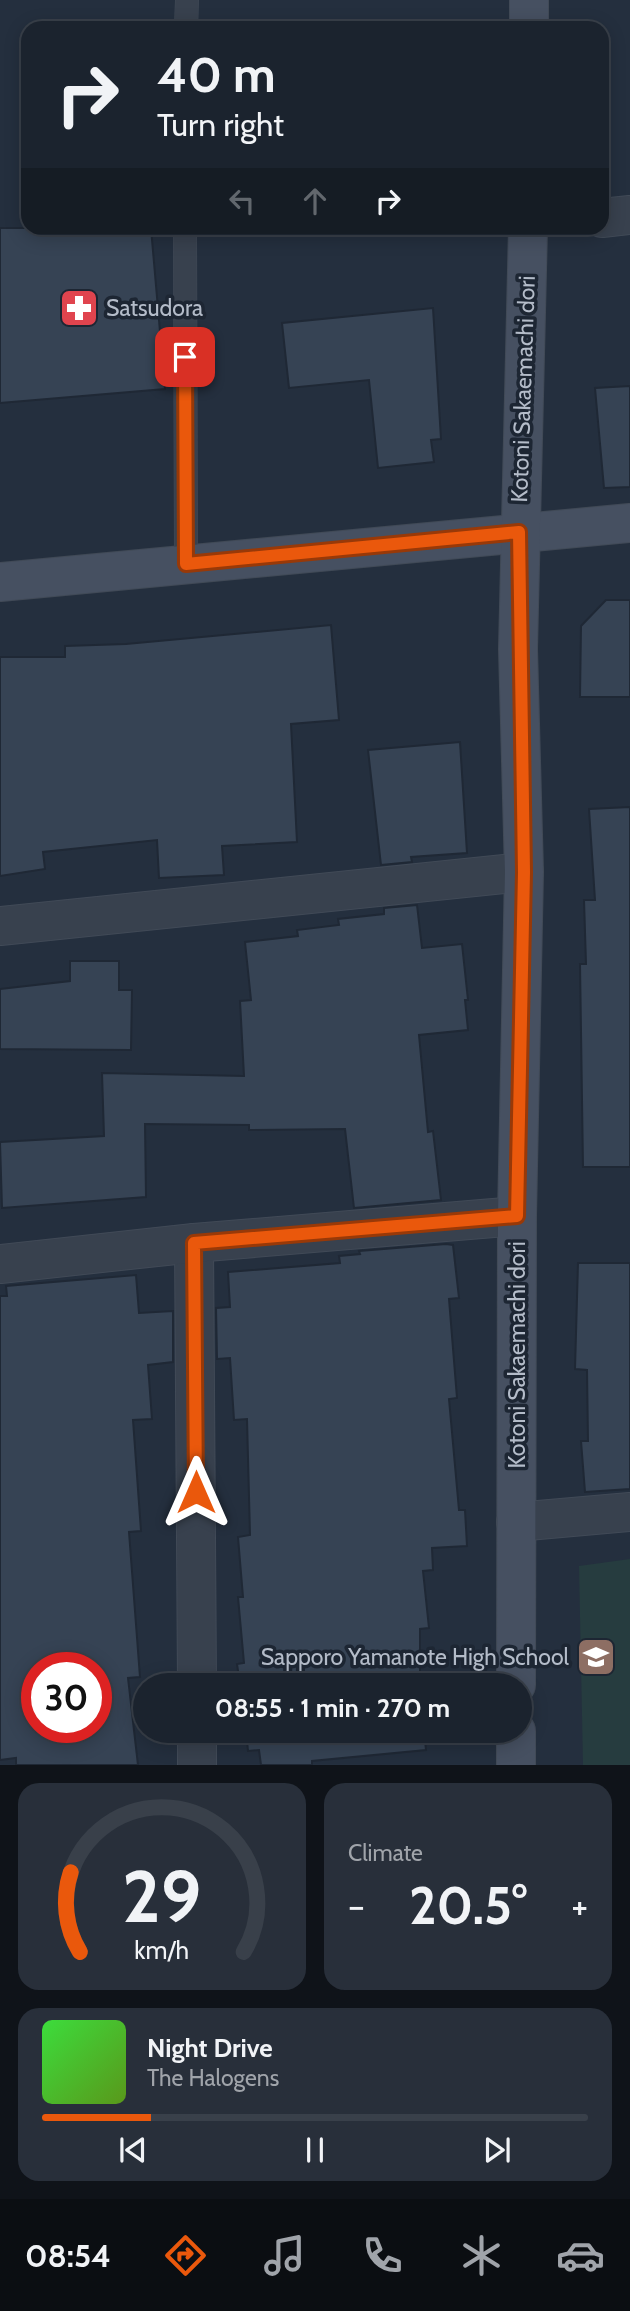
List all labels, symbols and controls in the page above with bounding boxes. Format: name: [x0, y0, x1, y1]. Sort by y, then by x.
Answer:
text: 40 m: [157, 45, 276, 104]
icon: right: [42, 49, 133, 140]
text: Turn right: [157, 105, 284, 144]
icon: left: [223, 182, 261, 220]
icon: ahead: [296, 182, 334, 220]
icon: right: [369, 182, 407, 220]
street label: Kotoni Sakaemachi dori: [505, 275, 541, 503]
pharmacy icon: Satsudora: [58, 287, 100, 329]
place label: Satsudora: [106, 294, 203, 322]
pin: [155, 327, 215, 387]
icon: arrive: [166, 338, 204, 376]
street label: Kotoni Sakaemachi dori: [503, 1241, 531, 1469]
position arrow: [159, 1455, 233, 1529]
school or university icon: Sapporo Yamanote High School: [575, 1636, 617, 1678]
place label: Sapporo Yamanote High School: [261, 1643, 570, 1671]
speed limit sign: 30: [21, 1652, 112, 1743]
text: 08:55 · 1 min · 270 m: [215, 1692, 450, 1724]
text: Climate: [348, 1839, 423, 1867]
text: 29: [122, 1853, 202, 1941]
text: 20.5°: [409, 1874, 527, 1937]
text: −: [348, 1882, 365, 1929]
text: +: [571, 1882, 588, 1929]
text: km/h: [135, 1935, 189, 1965]
text: Night Drive: [147, 2032, 273, 2064]
text: The Halogens: [147, 2064, 279, 2092]
icon: previous: [114, 2131, 152, 2169]
icon: pause: [296, 2131, 334, 2169]
icon: next: [478, 2131, 516, 2169]
icon: directions: [161, 2231, 210, 2280]
icon: music: [260, 2231, 309, 2280]
icon: phone: [358, 2231, 407, 2280]
icon: climate: [457, 2231, 506, 2280]
icon: car: [556, 2231, 605, 2280]
text: 08:54: [25, 2236, 111, 2275]

